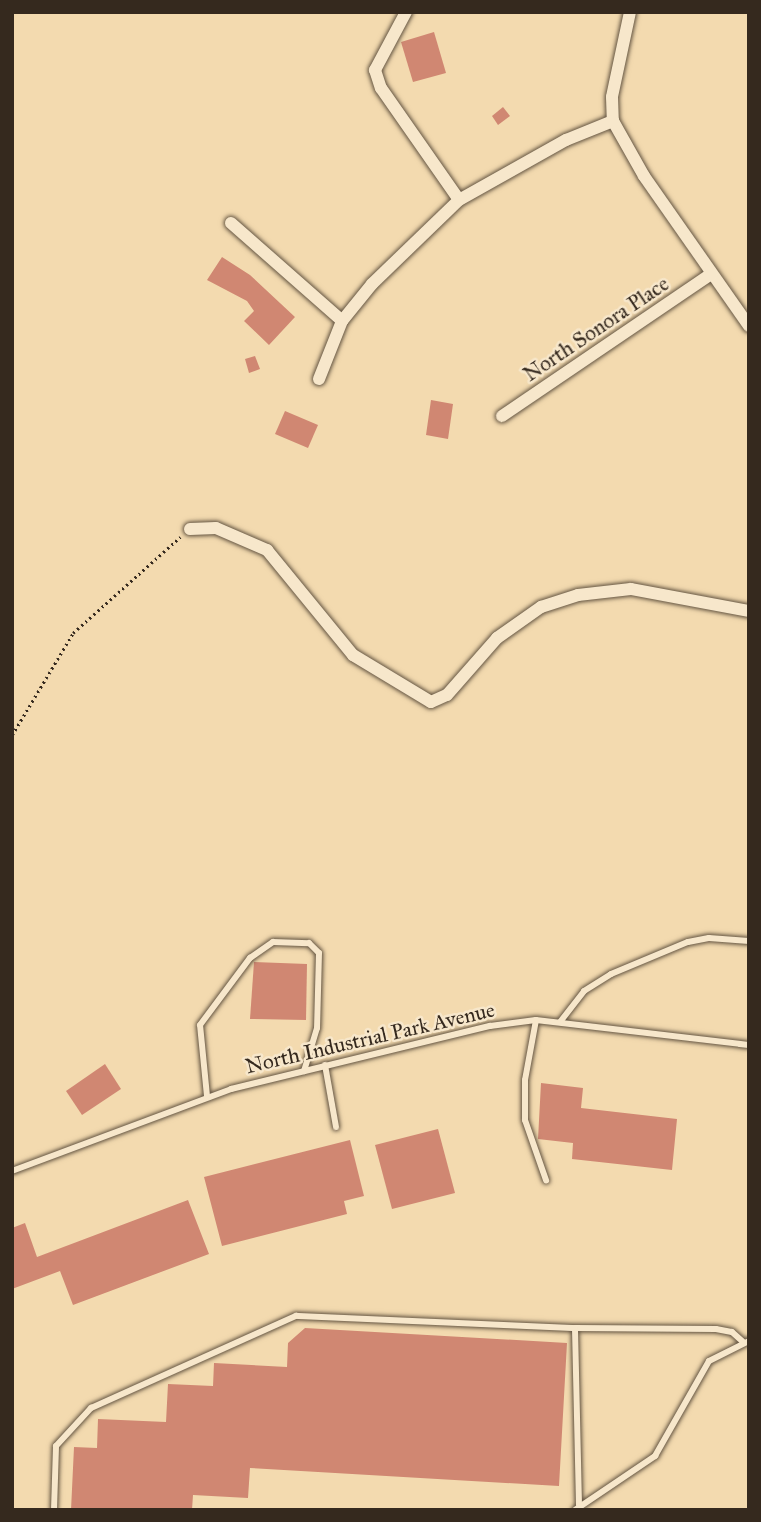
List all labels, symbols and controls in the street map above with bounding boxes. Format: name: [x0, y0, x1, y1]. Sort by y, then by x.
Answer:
street label: North Sonora Place: [519, 271, 673, 387]
street label: North Industrial Park Avenue: [243, 997, 497, 1079]

